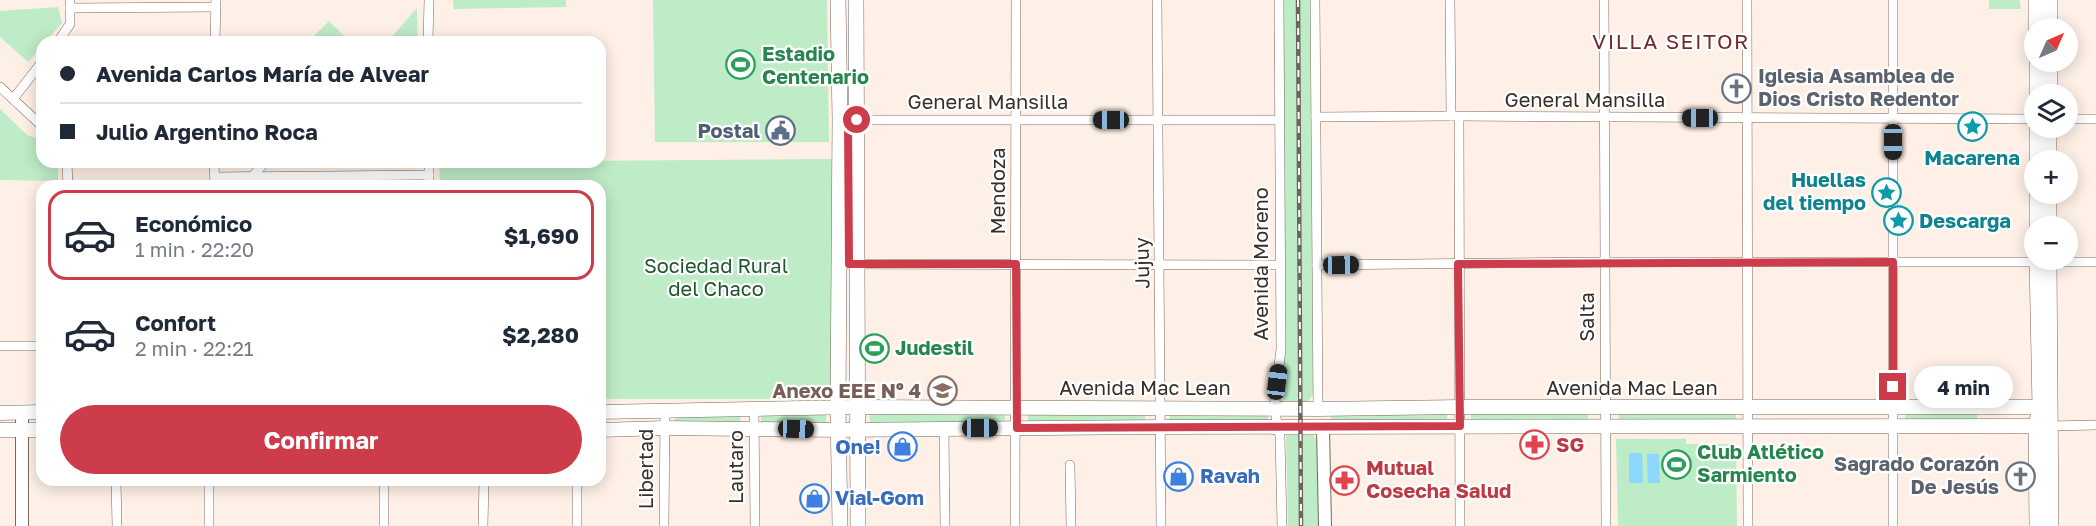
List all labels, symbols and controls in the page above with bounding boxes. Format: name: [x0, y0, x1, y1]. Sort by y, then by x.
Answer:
north arrow: [2024, 18, 2078, 72]
map controls: [2024, 18, 2078, 270]
district label: VILLA SEITOR: [1592, 28, 1750, 54]
place label: Estadio Centenario: [762, 41, 869, 88]
sports icon: Estadio Centenario: [725, 49, 757, 81]
text: Avenida Carlos María de Alvear: [96, 60, 429, 87]
place label: Iglesia Asamblea de Dios Cristo Redentor: [1758, 63, 1959, 110]
church icon: Iglesia Asamblea de Dios Cristo Redentor: [1721, 72, 1753, 104]
button: layers: [2024, 84, 2078, 138]
street label: General Mansilla: [1505, 87, 1665, 111]
street label: General Mansilla: [908, 89, 1068, 113]
route start: [843, 106, 870, 133]
car: [1682, 109, 1718, 127]
car: [1093, 111, 1129, 129]
place icon: Macarena: [1956, 111, 1988, 143]
public building icon: Postal: [765, 115, 797, 147]
text: Julio Argentino Roca: [96, 118, 318, 145]
place label: Postal: [697, 118, 760, 142]
car: [1884, 124, 1902, 160]
place label: Macarena: [1924, 145, 2020, 169]
street label: Mendoza: [985, 148, 1009, 234]
button: +: [2024, 150, 2078, 204]
place label: Huellas del tiempo: [1763, 167, 1866, 214]
place icon: Huellas del tiempo: [1871, 176, 1903, 208]
street label: Avenida Moreno: [1248, 187, 1272, 341]
place icon: Descarga: [1882, 205, 1914, 237]
icon: car: [63, 208, 117, 262]
place label: Descarga: [1919, 208, 2011, 232]
text: Económico: [135, 210, 252, 237]
button: −: [2024, 216, 2078, 270]
text: $1,690: [504, 222, 579, 249]
text: 1 min · 22:20: [135, 237, 254, 261]
street label: Jujuy: [1129, 237, 1153, 289]
park label: Sociedad Rural del Chaco: [644, 253, 788, 300]
car: [1323, 256, 1359, 274]
street label: Salta: [1574, 292, 1598, 342]
icon: car: [63, 307, 117, 361]
text: Confort: [135, 309, 216, 336]
text: $2,280: [502, 321, 579, 348]
sports icon: Judestil: [858, 332, 890, 364]
place label: Judestil: [895, 335, 974, 359]
text: 2 min · 22:21: [135, 336, 253, 360]
car: [1266, 363, 1288, 401]
callout: 4 min: [1914, 366, 2013, 408]
route end: [1879, 373, 1906, 400]
school or university icon: Anexo EEE Nº 4: [926, 375, 958, 407]
street label: Avenida Mac Lean: [1059, 375, 1231, 399]
street label: Avenida Mac Lean: [1546, 375, 1718, 399]
text: 4 min: [1937, 375, 1990, 399]
place label: Anexo EEE Nº 4: [772, 378, 921, 402]
button: Confirmar: [60, 405, 582, 474]
car: [778, 419, 814, 439]
car: [962, 419, 998, 437]
street label: Libertad: [633, 429, 657, 509]
pharmacy icon: SG: [1519, 429, 1551, 461]
street label: Lautaro: [723, 430, 747, 504]
shop icon: One!: [886, 431, 918, 463]
place label: SG: [1556, 432, 1584, 456]
place label: One!: [835, 434, 881, 458]
place label: Club Atlético Sarmiento: [1697, 439, 1824, 486]
sports icon: Club Atlético Sarmiento: [1660, 448, 1692, 480]
place label: Sagrado Corazón De Jesús: [1834, 451, 1999, 498]
place label: Mutual Cosecha Salud: [1366, 455, 1511, 502]
shop icon: Ravah: [1163, 460, 1195, 492]
church icon: Sagrado Corazón De Jesús: [2004, 460, 2036, 492]
place label: Ravah: [1200, 463, 1260, 487]
pharmacy icon: Mutual Cosecha Salud: [1329, 464, 1361, 496]
shop icon: Vial-Gom: [798, 482, 830, 514]
place label: Vial-Gom: [835, 485, 924, 509]

